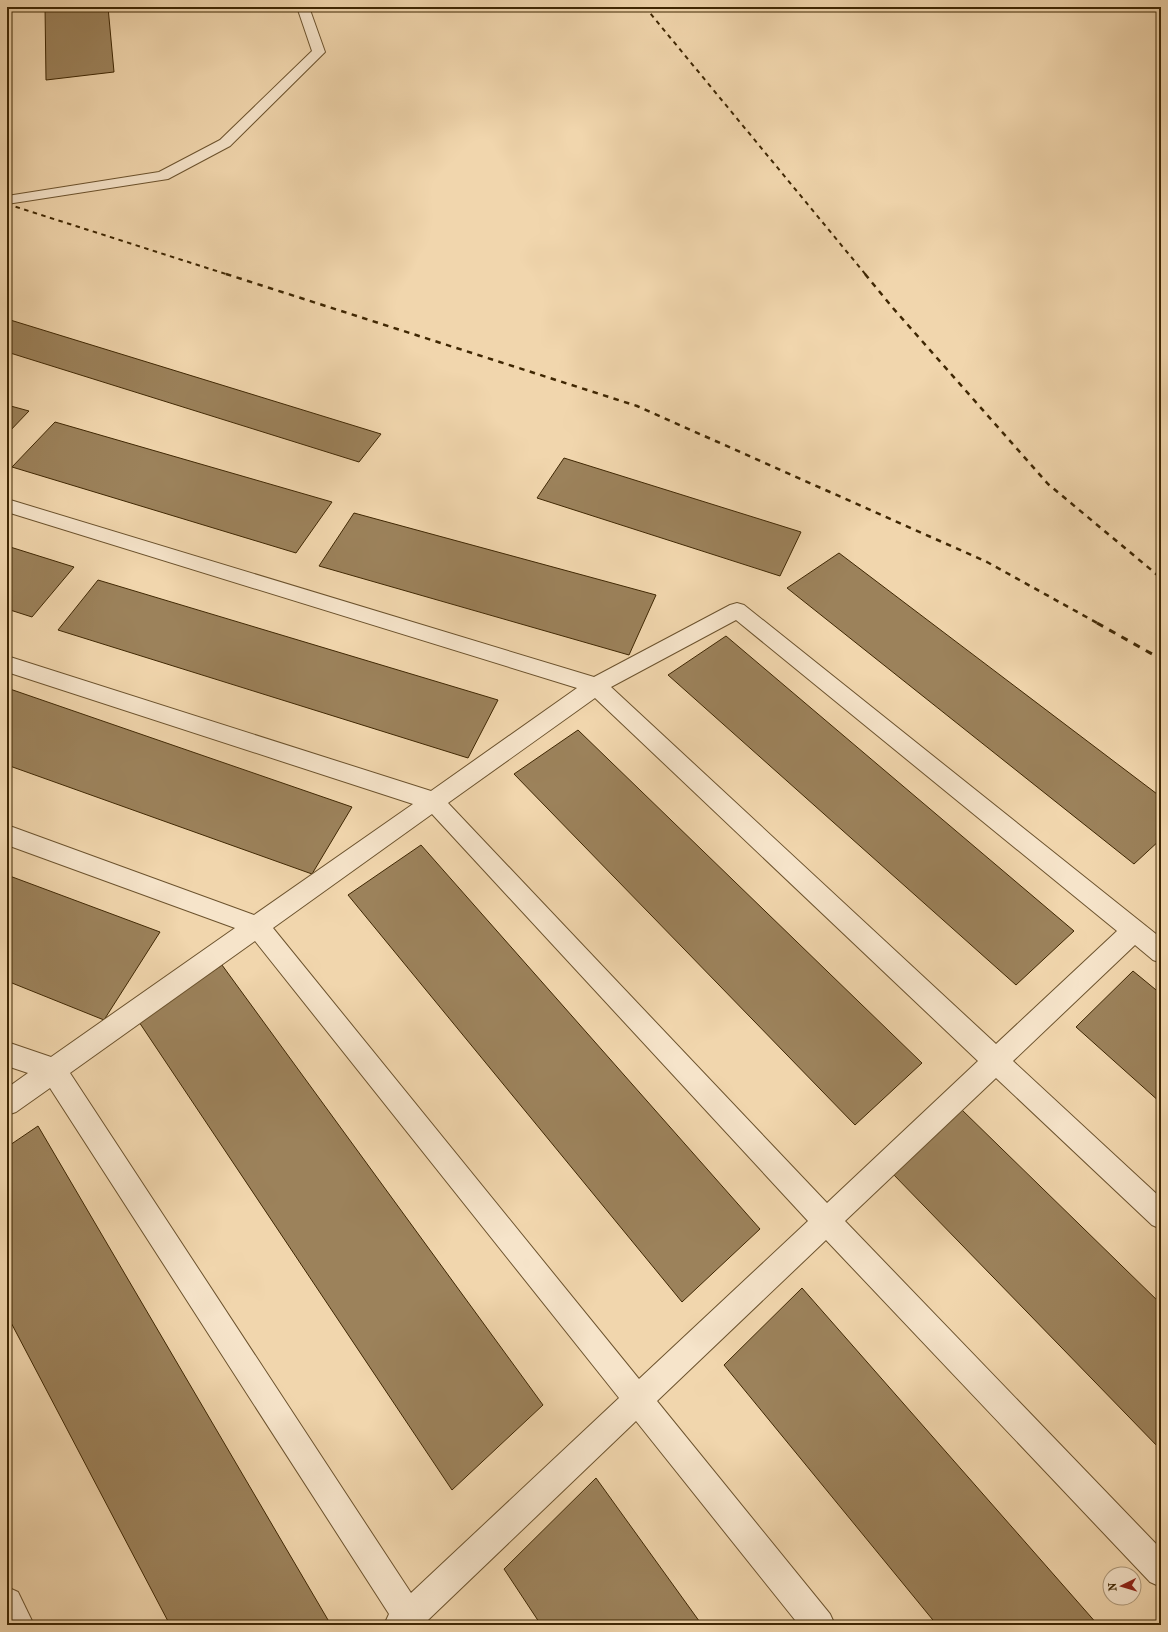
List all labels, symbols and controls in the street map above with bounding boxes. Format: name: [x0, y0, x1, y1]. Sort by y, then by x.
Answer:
north arrow: [1102, 1566, 1142, 1606]
text: N: [1106, 1581, 1119, 1592]

